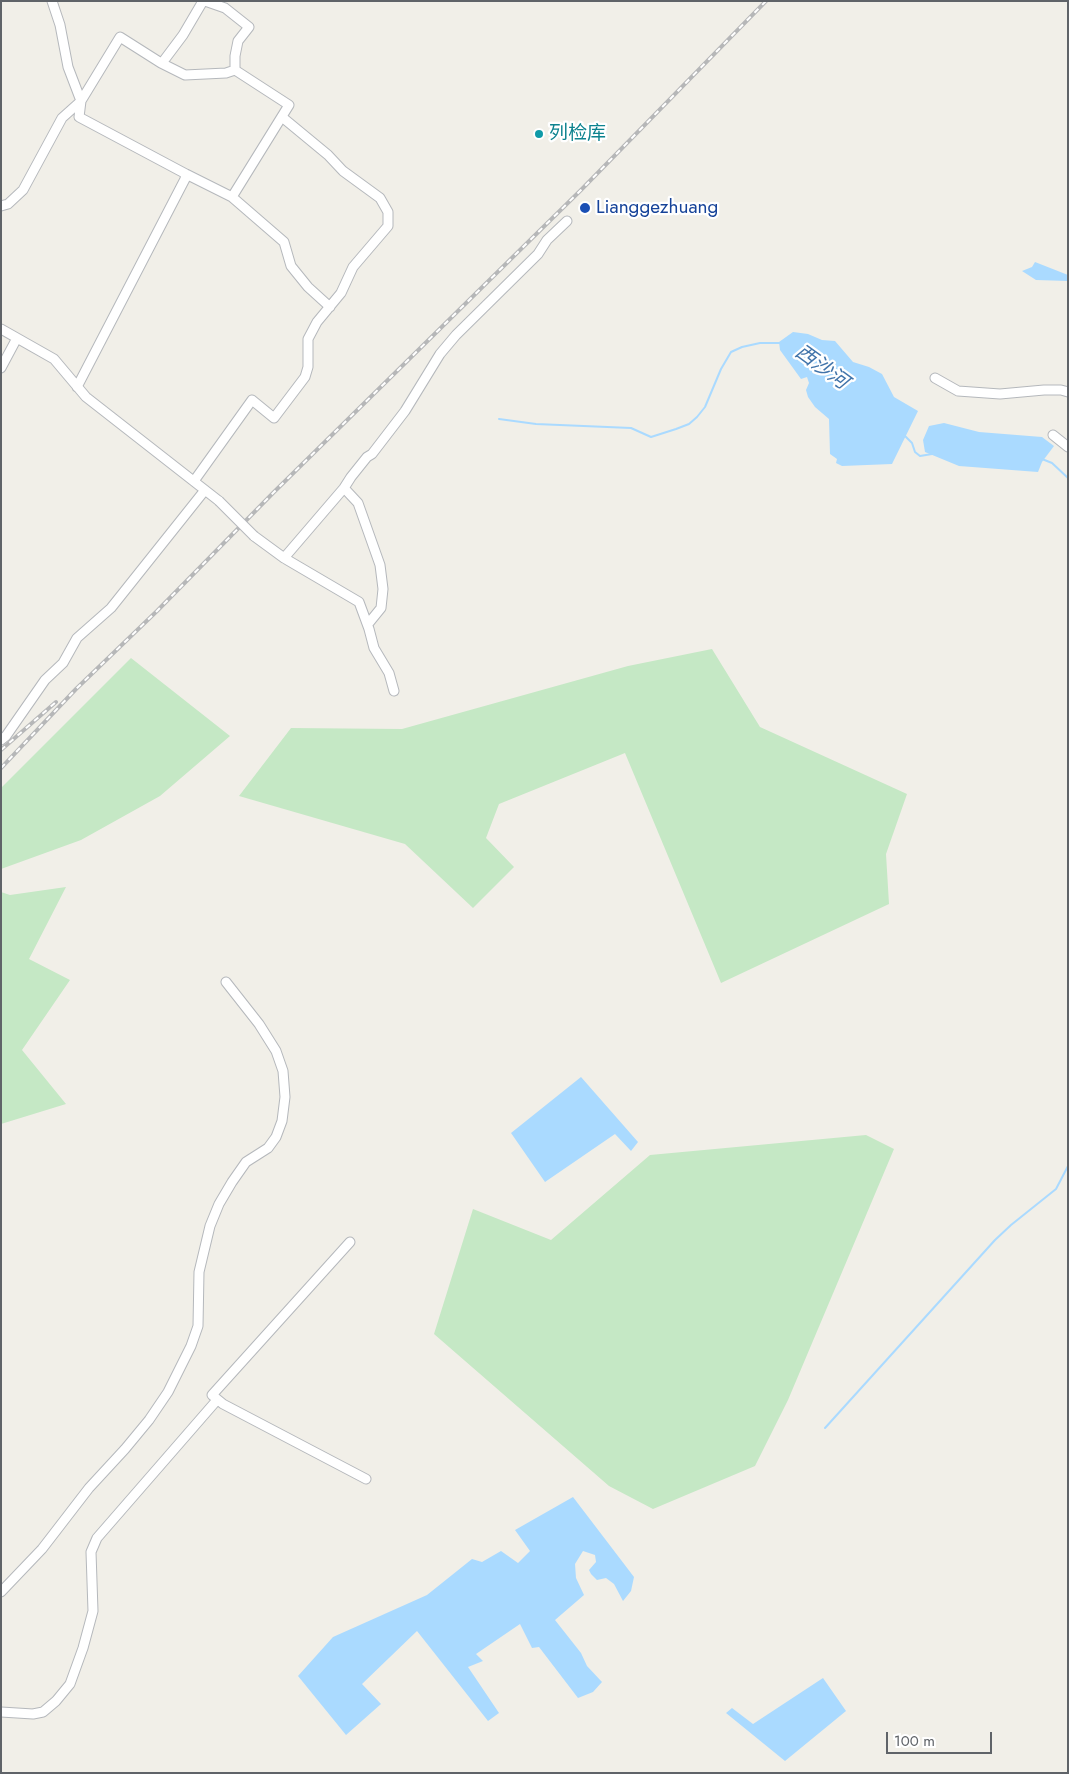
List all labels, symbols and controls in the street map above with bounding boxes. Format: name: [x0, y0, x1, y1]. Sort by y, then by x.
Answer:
place label: 列检库: [549, 123, 606, 145]
marker: 列检库: [533, 128, 545, 140]
place label: Lianggezhuang: [596, 197, 718, 219]
marker: Lianggezhuang: [578, 201, 592, 215]
water label: 西沙河: [790, 341, 852, 395]
scale bar: [889, 1722, 995, 1754]
text: 100 m: [894, 1730, 935, 1752]

